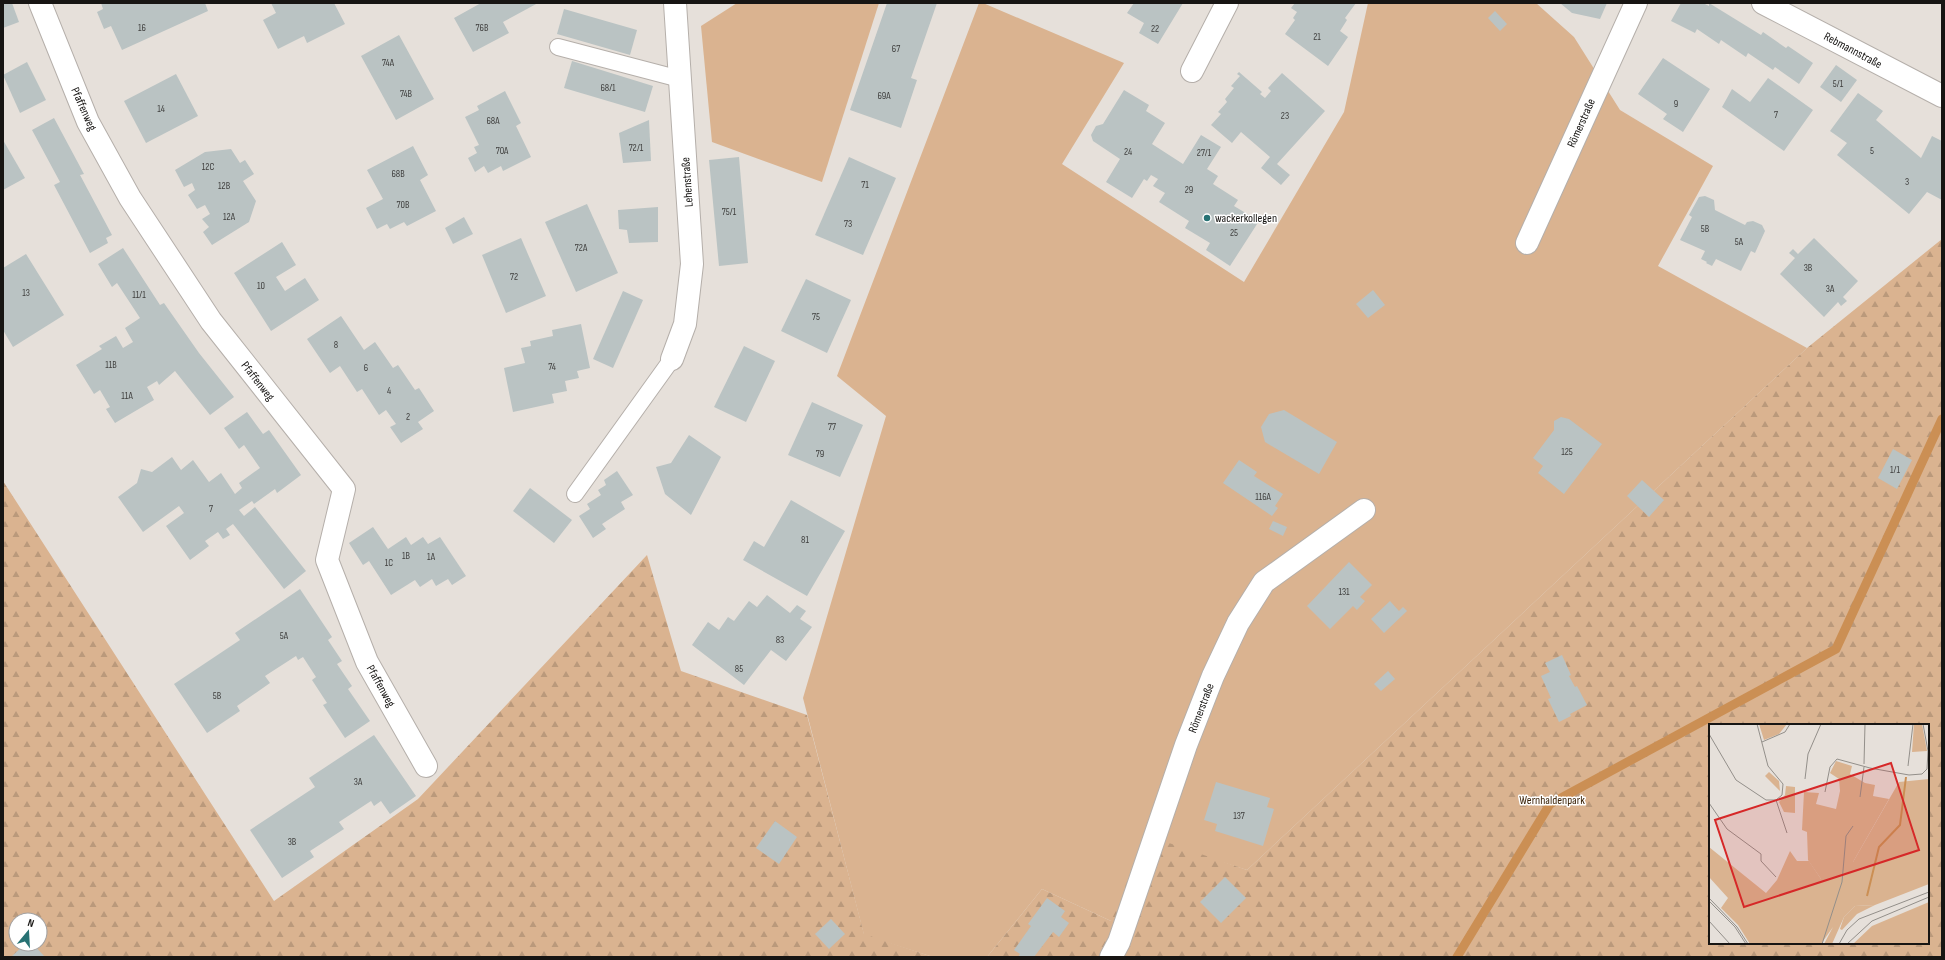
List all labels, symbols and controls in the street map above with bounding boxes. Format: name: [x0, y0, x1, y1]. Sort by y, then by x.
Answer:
house number: 16: [138, 22, 146, 34]
house number: 76B: [476, 22, 489, 34]
house number: 22: [1151, 23, 1159, 35]
street label: Rebmannstraße: [1821, 29, 1884, 72]
house number: 21: [1313, 31, 1321, 43]
house number: 67: [892, 43, 900, 55]
house number: 74A: [382, 57, 395, 69]
house number: 5/1: [1833, 78, 1844, 90]
house number: 68/1: [600, 82, 616, 94]
street label: Pfaffenweg: [67, 85, 100, 133]
house number: 74B: [400, 88, 413, 100]
house number: 69A: [877, 90, 891, 102]
street label: Römerstraße: [1564, 96, 1599, 150]
house number: 9: [1674, 98, 1678, 110]
house number: 14: [157, 103, 165, 115]
house number: 7: [1774, 109, 1778, 121]
house number: 23: [1281, 110, 1289, 122]
house number: 68A: [486, 115, 500, 127]
house number: 72/1: [629, 142, 644, 154]
house number: 70A: [496, 145, 509, 157]
house number: 5: [1870, 145, 1874, 157]
house number: 24: [1124, 146, 1132, 158]
house number: 27/1: [1197, 147, 1212, 159]
street label: Lehenstraße: [678, 156, 697, 207]
house number: 12C: [202, 161, 214, 173]
house number: 68B: [391, 168, 405, 180]
house number: 3: [1905, 176, 1909, 188]
house number: 71: [861, 179, 869, 191]
house number: 12B: [218, 180, 231, 192]
house number: 29: [1185, 184, 1193, 196]
house number: 70B: [397, 199, 410, 211]
house number: 75/1: [722, 206, 737, 218]
house number: 12A: [223, 211, 236, 223]
place label: wackerkollegen: [1215, 211, 1277, 226]
marker: wackerkollegen: [1202, 213, 1212, 223]
house number: 73: [844, 218, 852, 230]
house number: 5B: [1701, 223, 1710, 235]
house number: 25: [1230, 227, 1238, 239]
house number: 5A: [1735, 236, 1744, 248]
house number: 72A: [575, 242, 588, 254]
house number: 3B: [1804, 262, 1813, 274]
house number: 72: [510, 271, 518, 283]
house number: 10: [257, 280, 265, 292]
house number: 3A: [1826, 283, 1835, 295]
house number: 13: [22, 287, 30, 299]
house number: 11/1: [132, 289, 146, 301]
house number: 75: [812, 311, 820, 323]
house number: 8: [334, 339, 338, 351]
house number: 11B: [105, 359, 117, 371]
street label: Pfaffenweg: [238, 359, 278, 404]
house number: 74: [548, 361, 556, 373]
house number: 6: [364, 362, 368, 374]
house number: 4: [387, 385, 391, 397]
house number: 11A: [121, 390, 133, 402]
house number: 2: [406, 411, 410, 423]
house number: 77: [828, 421, 836, 433]
house number: 125: [1561, 446, 1573, 458]
house number: 79: [816, 448, 824, 460]
house number: 1/1: [1890, 464, 1901, 476]
house number: 116A: [1255, 491, 1272, 503]
house number: 7: [209, 503, 213, 515]
house number: 81: [801, 534, 809, 546]
house number: 1B: [402, 550, 411, 562]
house number: 1A: [427, 551, 436, 563]
house number: 1C: [385, 557, 393, 569]
house number: 131: [1338, 586, 1350, 598]
house number: 5A: [280, 630, 289, 642]
house number: 83: [776, 634, 784, 646]
street label: Pfaffenweg: [363, 662, 398, 710]
house number: 85: [735, 663, 743, 675]
street label: Römerstraße: [1185, 681, 1218, 735]
house number: 5B: [213, 690, 222, 702]
inset map: [1709, 724, 1929, 944]
house number: 3A: [354, 776, 363, 788]
park label: Wernhaldenpark: [1519, 793, 1585, 808]
house number: 137: [1233, 810, 1245, 822]
house number: 3B: [288, 836, 297, 848]
north arrow: [8, 912, 48, 952]
text: N: [26, 916, 36, 930]

